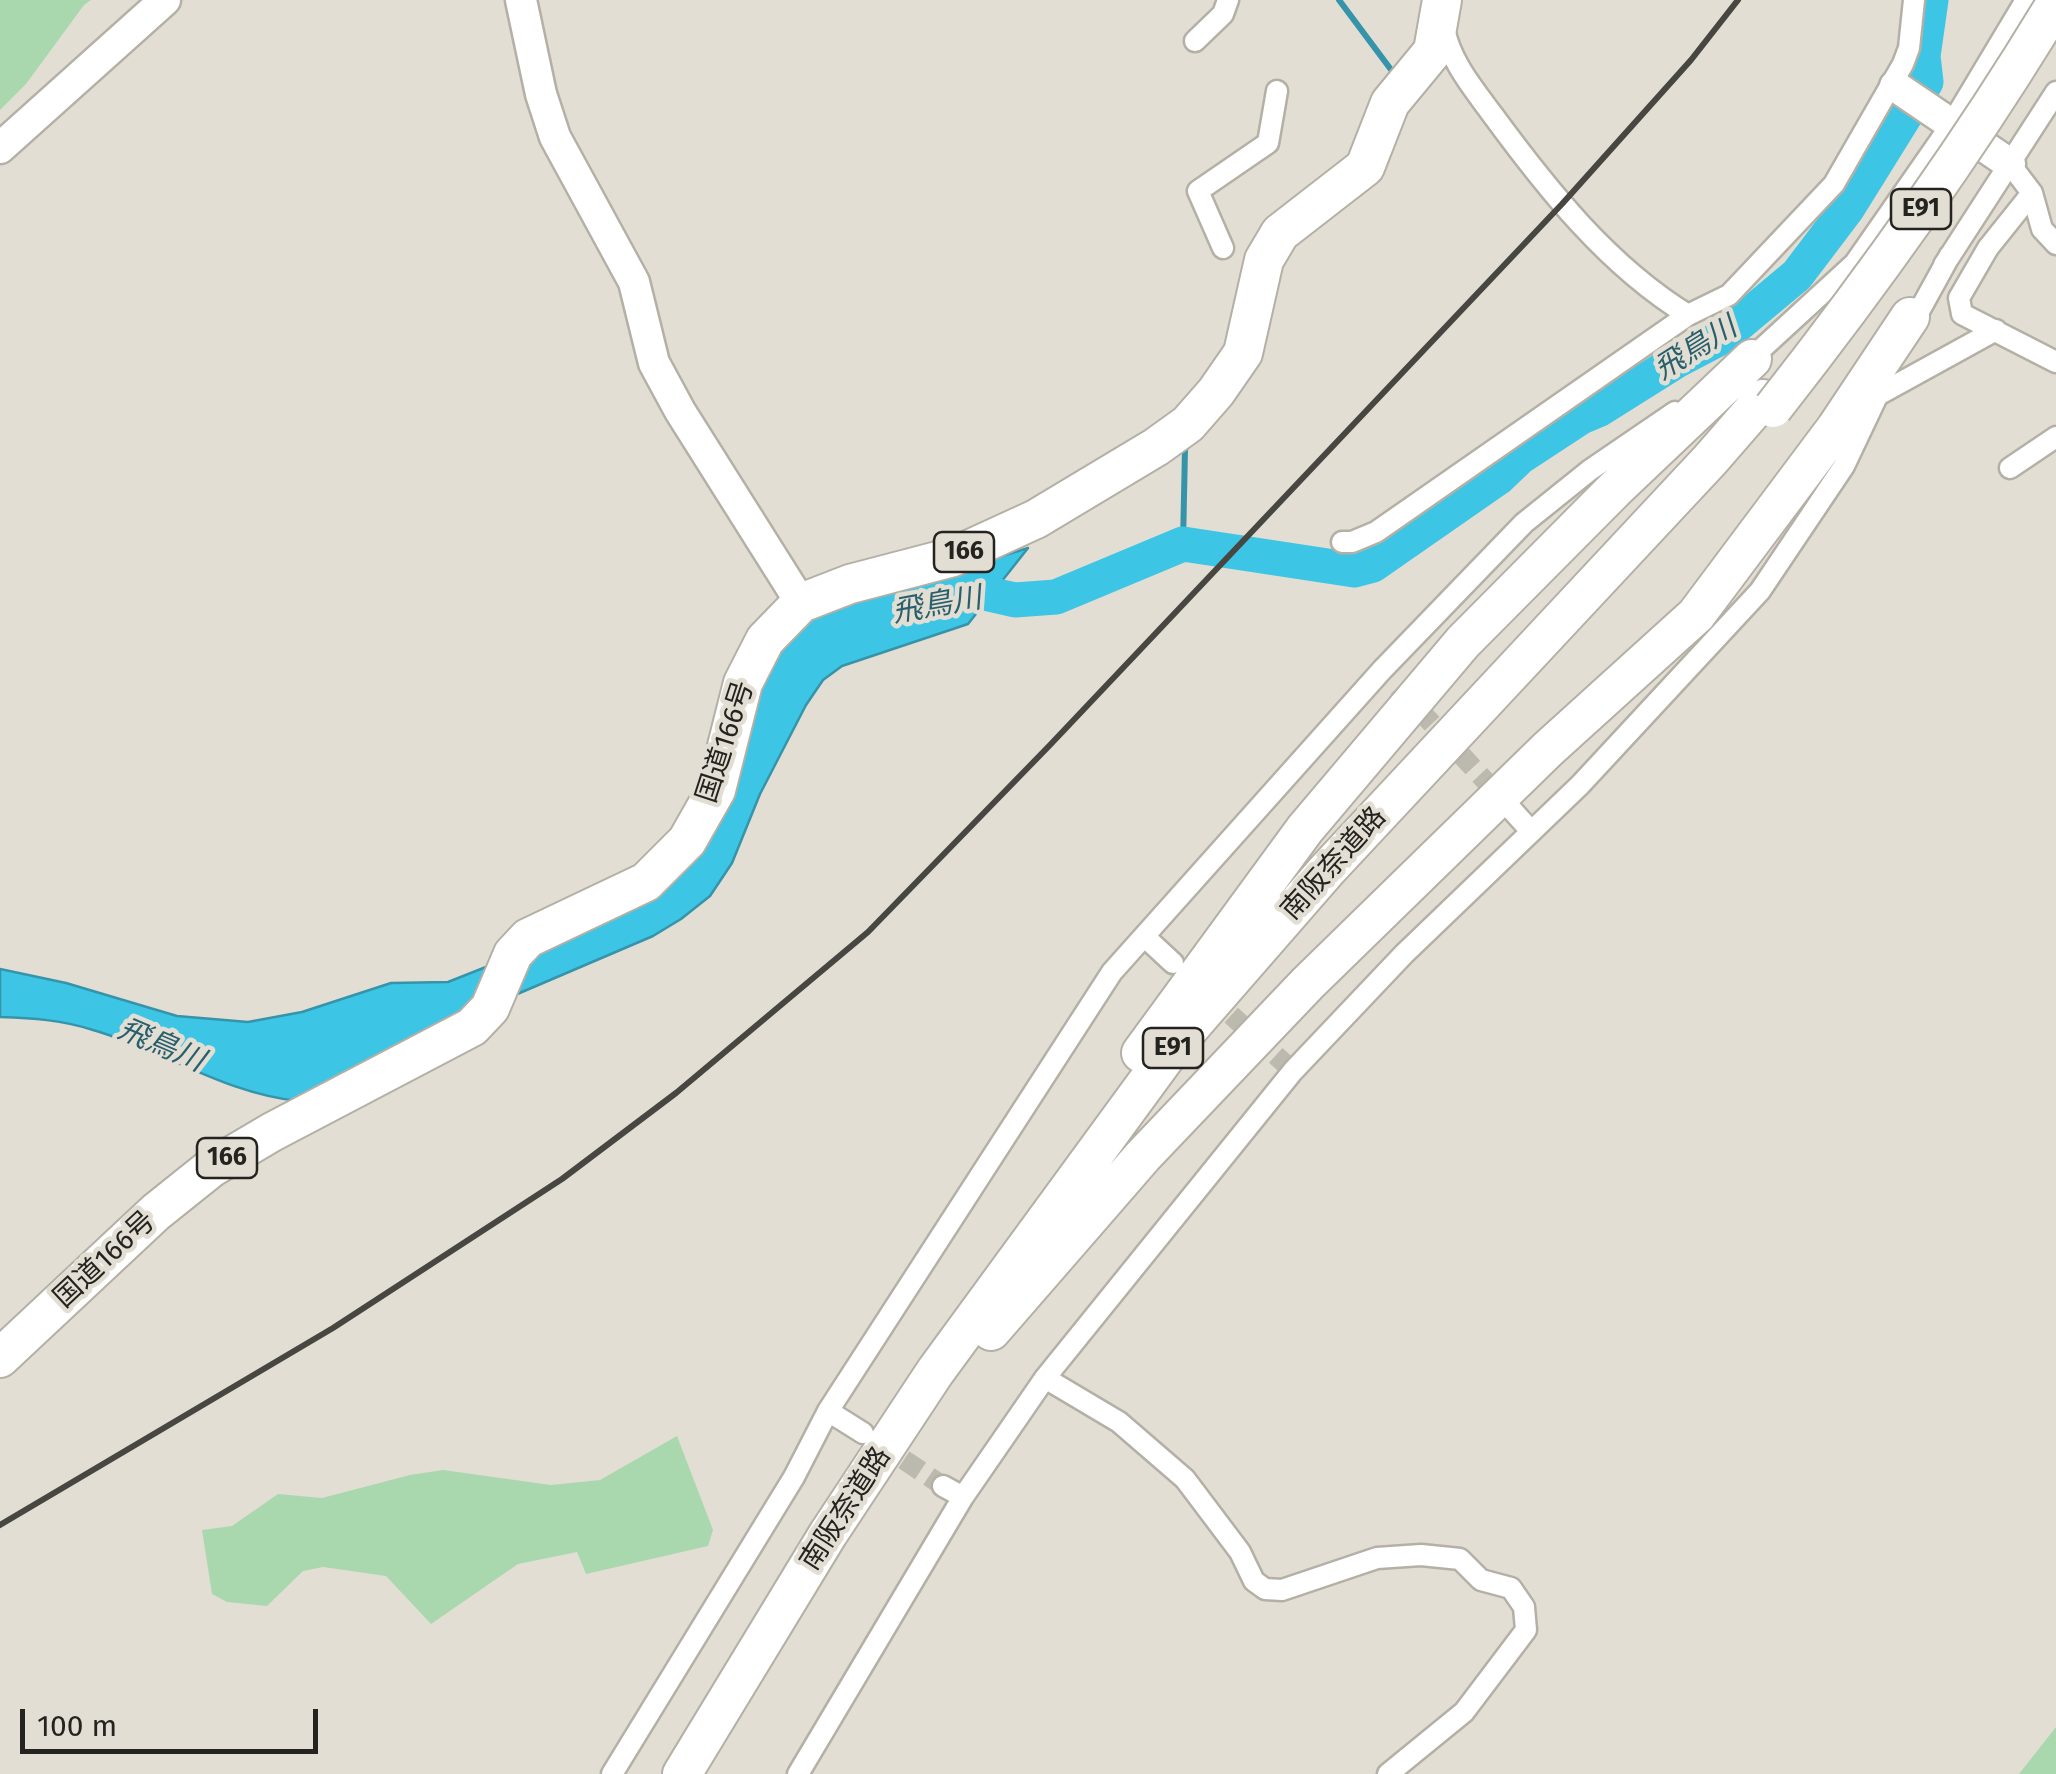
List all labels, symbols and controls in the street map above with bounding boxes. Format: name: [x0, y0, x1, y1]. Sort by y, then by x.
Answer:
road number: E91: [1891, 189, 1951, 229]
water label: 飛鳥川: [1648, 310, 1744, 388]
road number: 166: [934, 532, 994, 572]
water label: 飛鳥川: [890, 580, 984, 632]
street label: 国道166号: [691, 677, 761, 807]
street label: 南阪奈道路: [1275, 801, 1393, 927]
water label: 飛鳥川: [113, 1012, 209, 1080]
road number: E91: [1143, 1028, 1203, 1068]
road number: 166: [197, 1138, 257, 1178]
street label: 国道166号: [47, 1205, 163, 1315]
street label: 南阪奈道路: [794, 1441, 898, 1577]
scale bar: [25, 1689, 322, 1751]
text: 100 m: [37, 1708, 117, 1744]

